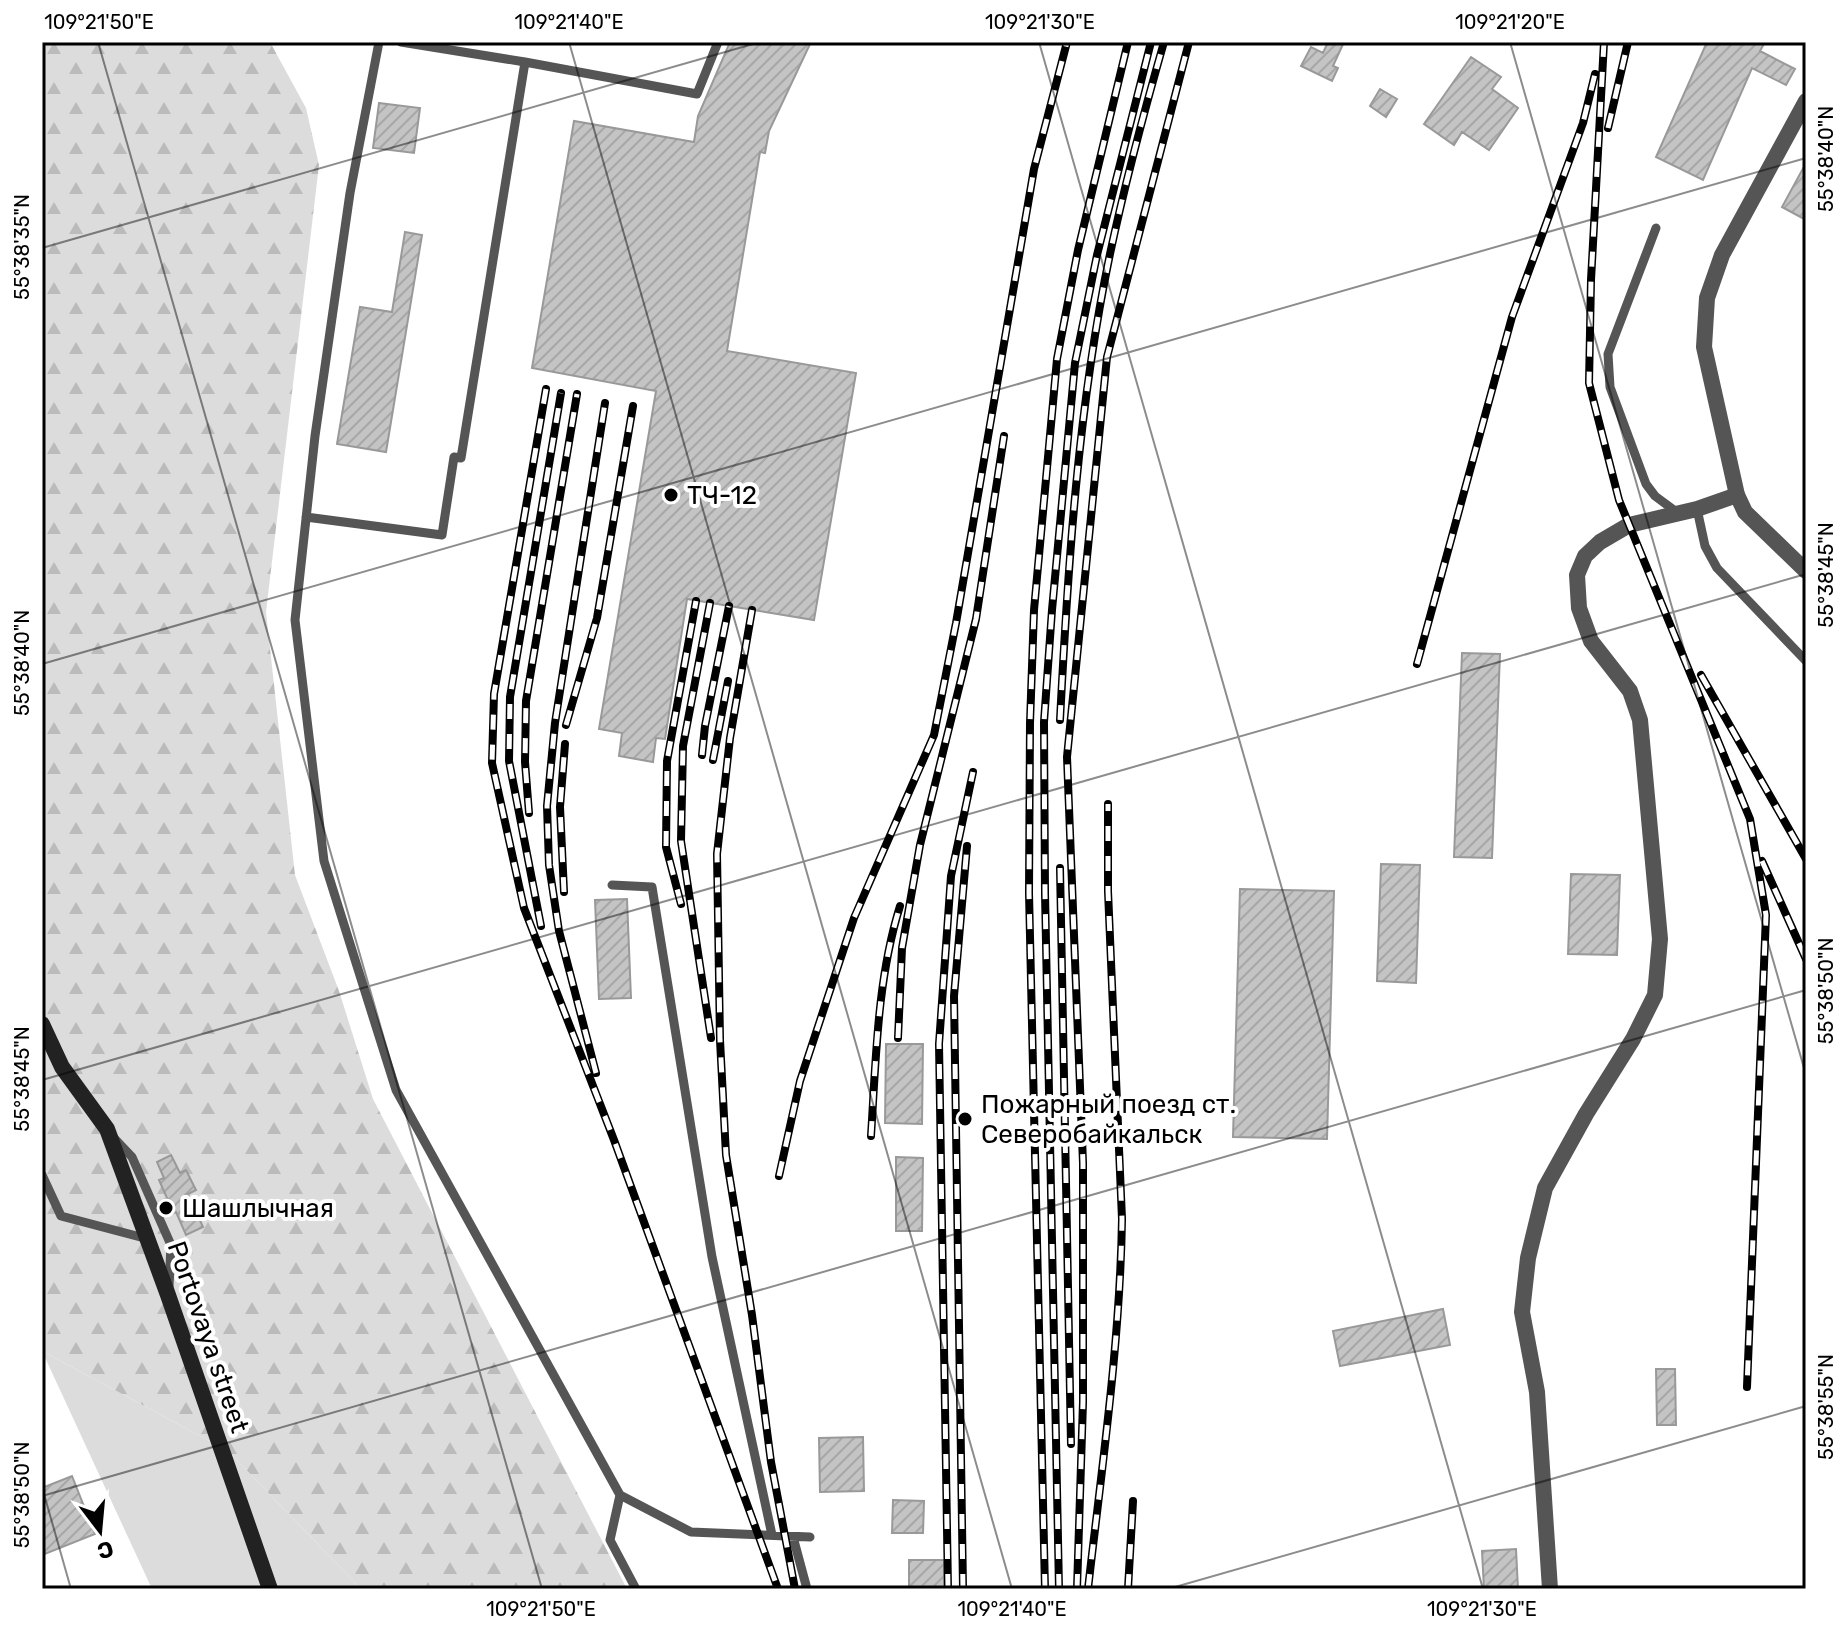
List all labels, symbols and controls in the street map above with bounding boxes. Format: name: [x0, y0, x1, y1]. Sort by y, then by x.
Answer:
text: 109°21'50"E: [44, 10, 154, 34]
text: 109°21'40"E: [514, 10, 624, 34]
text: 109°21'30"E: [985, 10, 1095, 34]
text: 109°21'20"E: [1455, 10, 1565, 34]
text: 55°38'40"N: [1814, 106, 1838, 212]
text: 55°38'35"N: [10, 194, 34, 300]
place label: ТЧ-12: [687, 480, 757, 511]
marker: ТЧ-12: [662, 486, 680, 504]
text: 55°38'45"N: [1814, 522, 1838, 628]
text: 55°38'40"N: [10, 610, 34, 716]
text: 55°38'50"N: [1814, 938, 1838, 1044]
text: 55°38'45"N: [10, 1026, 34, 1132]
place label: Пожарный поезд ст. Северобайкальск: [981, 1089, 1236, 1150]
marker: Пожарный поезд ст. Северобайкальск: [956, 1110, 974, 1128]
place label: Шашлычная: [182, 1193, 334, 1224]
marker: Шашлычная: [157, 1199, 175, 1217]
street label: Portovaya street: [161, 1237, 255, 1437]
text: 55°38'55"N: [1814, 1354, 1838, 1460]
text: 55°38'50"N: [10, 1442, 34, 1548]
north arrow: [60, 1491, 140, 1571]
text: С: [94, 1535, 117, 1565]
text: 109°21'50"E: [486, 1597, 596, 1621]
text: 109°21'40"E: [957, 1597, 1067, 1621]
text: 109°21'30"E: [1427, 1597, 1537, 1621]

